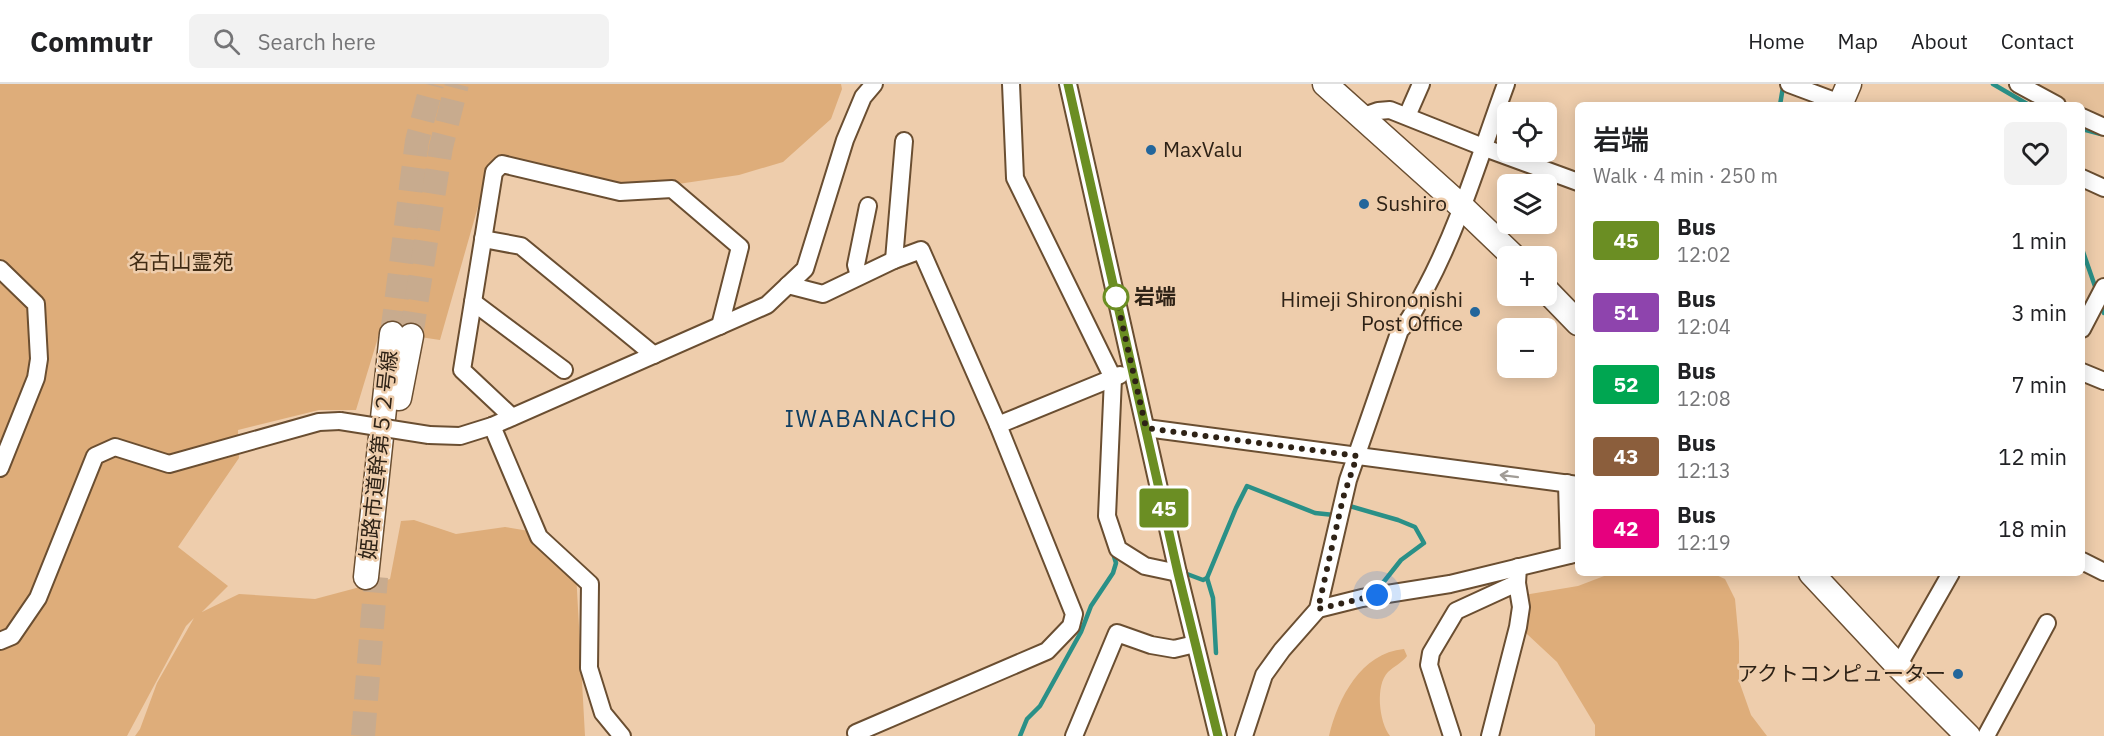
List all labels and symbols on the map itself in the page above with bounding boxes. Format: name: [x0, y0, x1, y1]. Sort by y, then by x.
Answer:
place label: MaxValu: [1163, 135, 1243, 163]
marker: MaxValu: [1144, 143, 1158, 157]
place label: Sushiro: [1376, 189, 1447, 217]
marker: Sushiro: [1357, 197, 1371, 211]
park label: 名古山霊苑: [129, 247, 234, 275]
place label: 岩端: [1134, 282, 1176, 310]
marker: 岩端: [1103, 284, 1129, 310]
place label: Himeji Shirononishi Post Office: [1281, 285, 1463, 337]
marker: Himeji Shirononishi Post Office: [1468, 305, 1482, 319]
street label: 姫路市道幹第５２号線: [353, 349, 403, 561]
district label: IWABANACHO: [785, 402, 957, 434]
one-way arrow: [1500, 470, 1520, 481]
line badge: 45: [1137, 488, 1191, 528]
your location: [1362, 580, 1392, 610]
place label: アクトコンピューター: [1737, 659, 1946, 687]
marker: アクトコンピューター: [1951, 667, 1965, 681]

